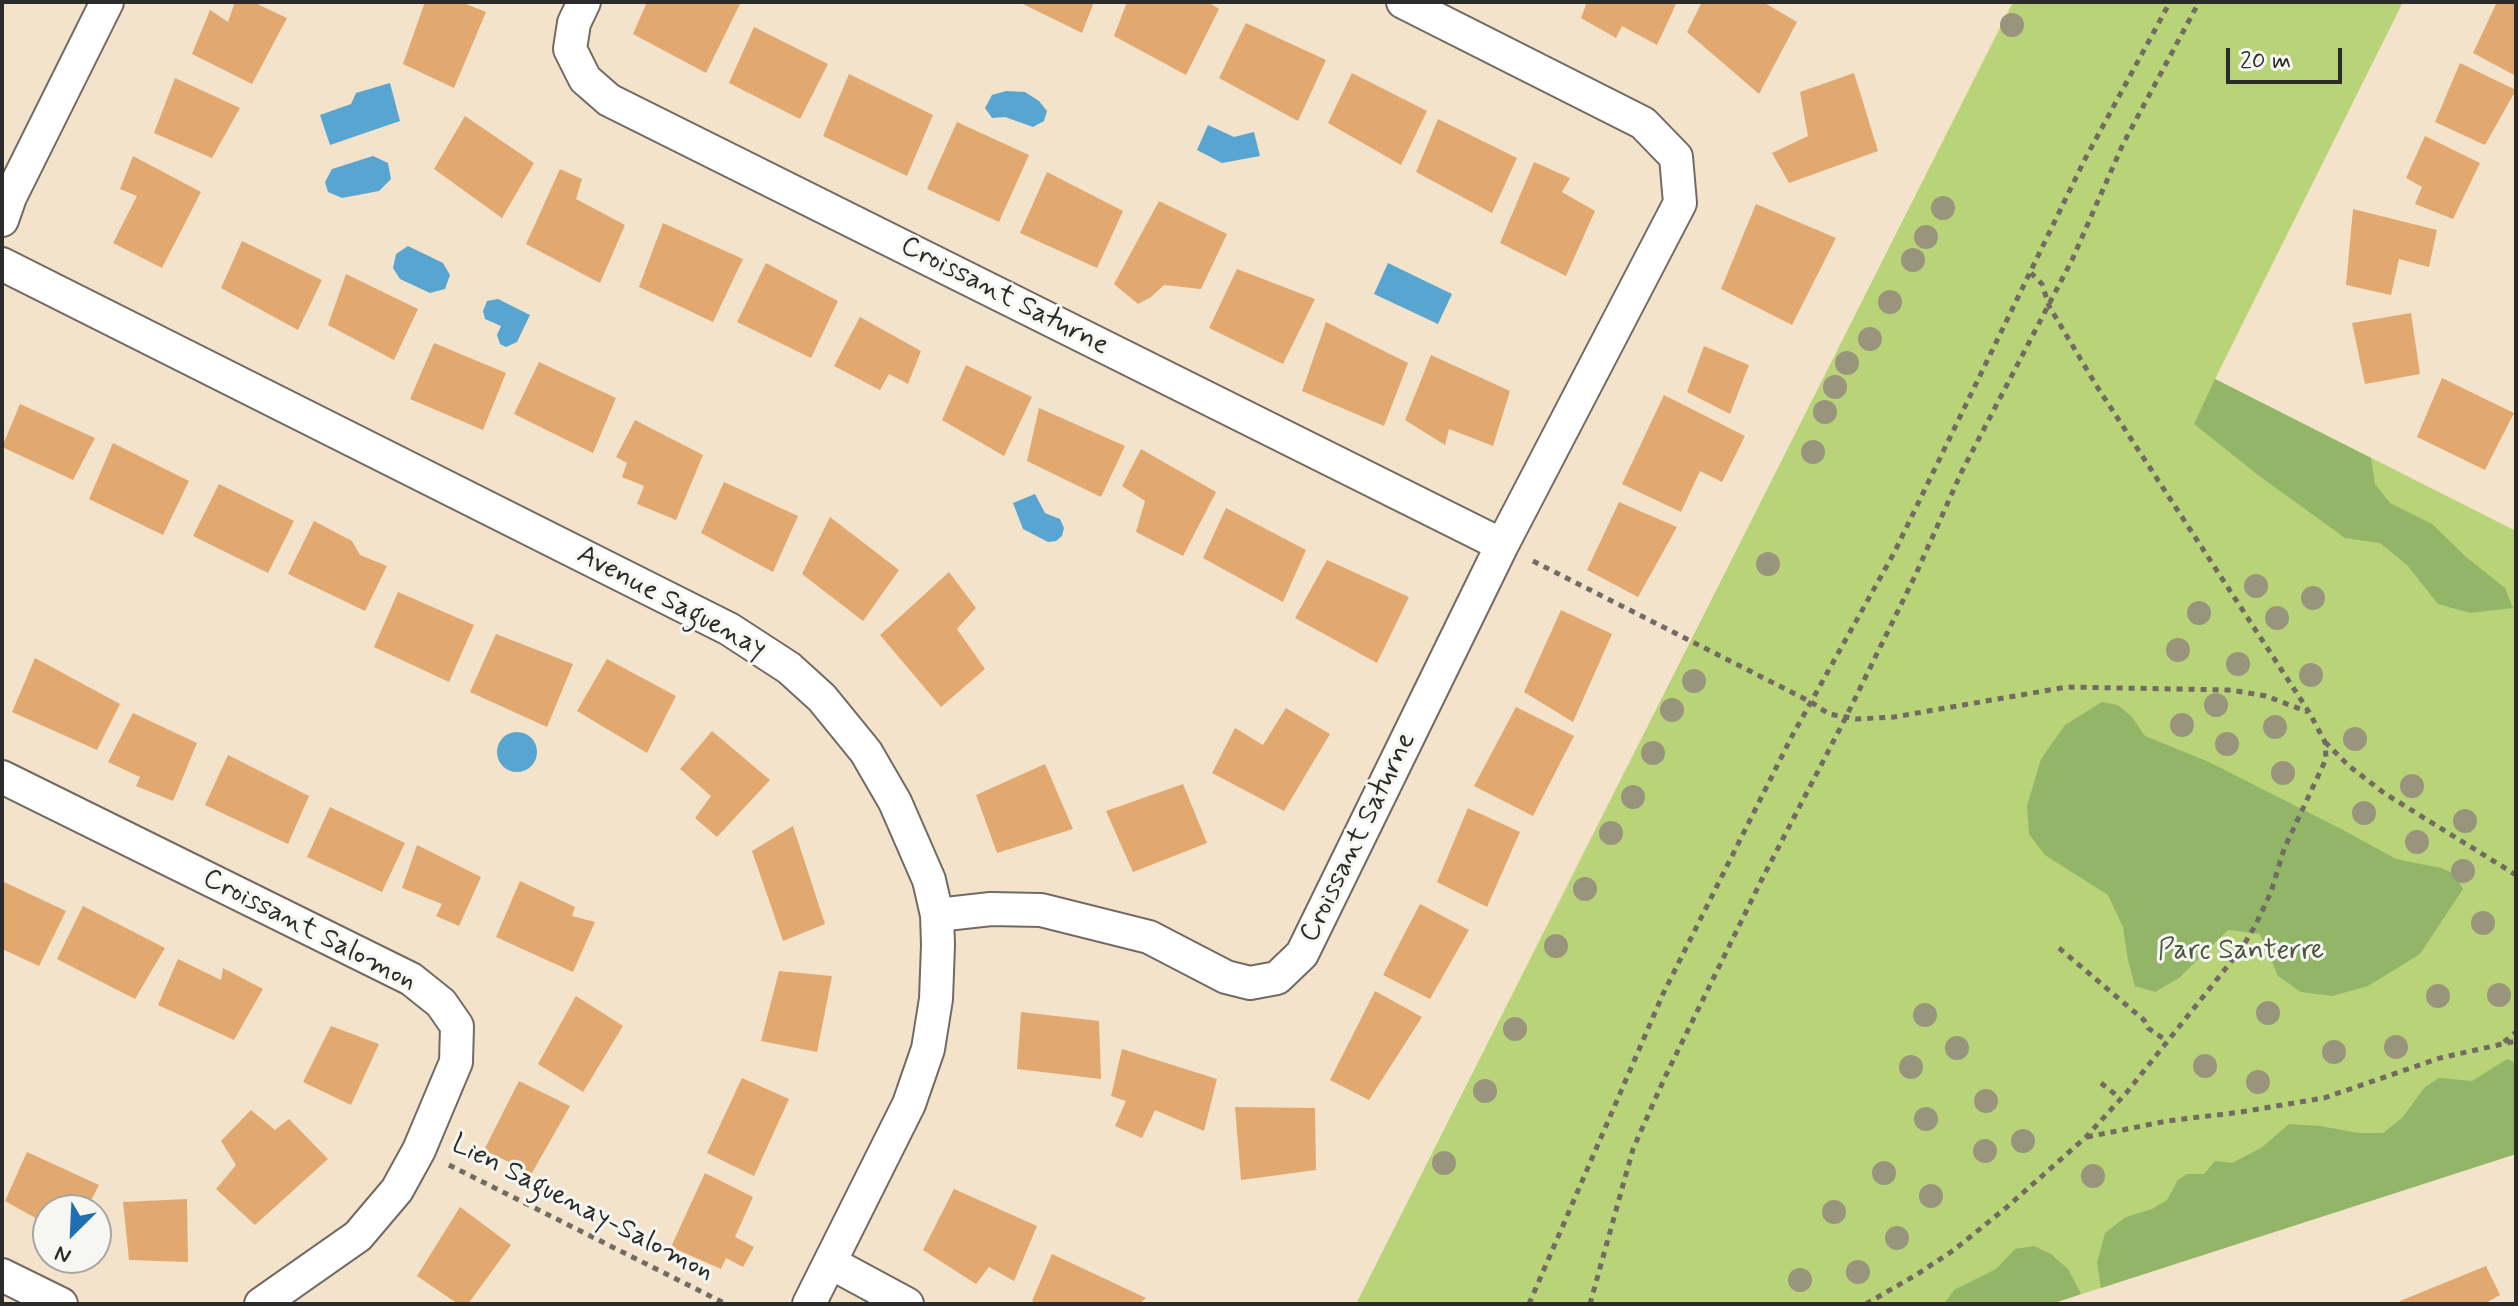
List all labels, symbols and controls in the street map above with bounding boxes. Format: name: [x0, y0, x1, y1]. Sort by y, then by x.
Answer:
scale bar: [2230, 32, 2346, 82]
text: 20 m: [2240, 46, 2291, 77]
street label: Croissant Saturne: [894, 230, 1114, 364]
street label: Avenue Saguenay: [571, 539, 771, 667]
street label: Croissant Saturne: [1294, 728, 1424, 948]
street label: Croissant Salomon: [196, 863, 422, 999]
park label: Parc Santerre: [2158, 935, 2324, 969]
street label: Lien Saguenay-Salomon: [445, 1128, 719, 1290]
north arrow: [32, 1194, 112, 1274]
text: N: [51, 1238, 75, 1270]

